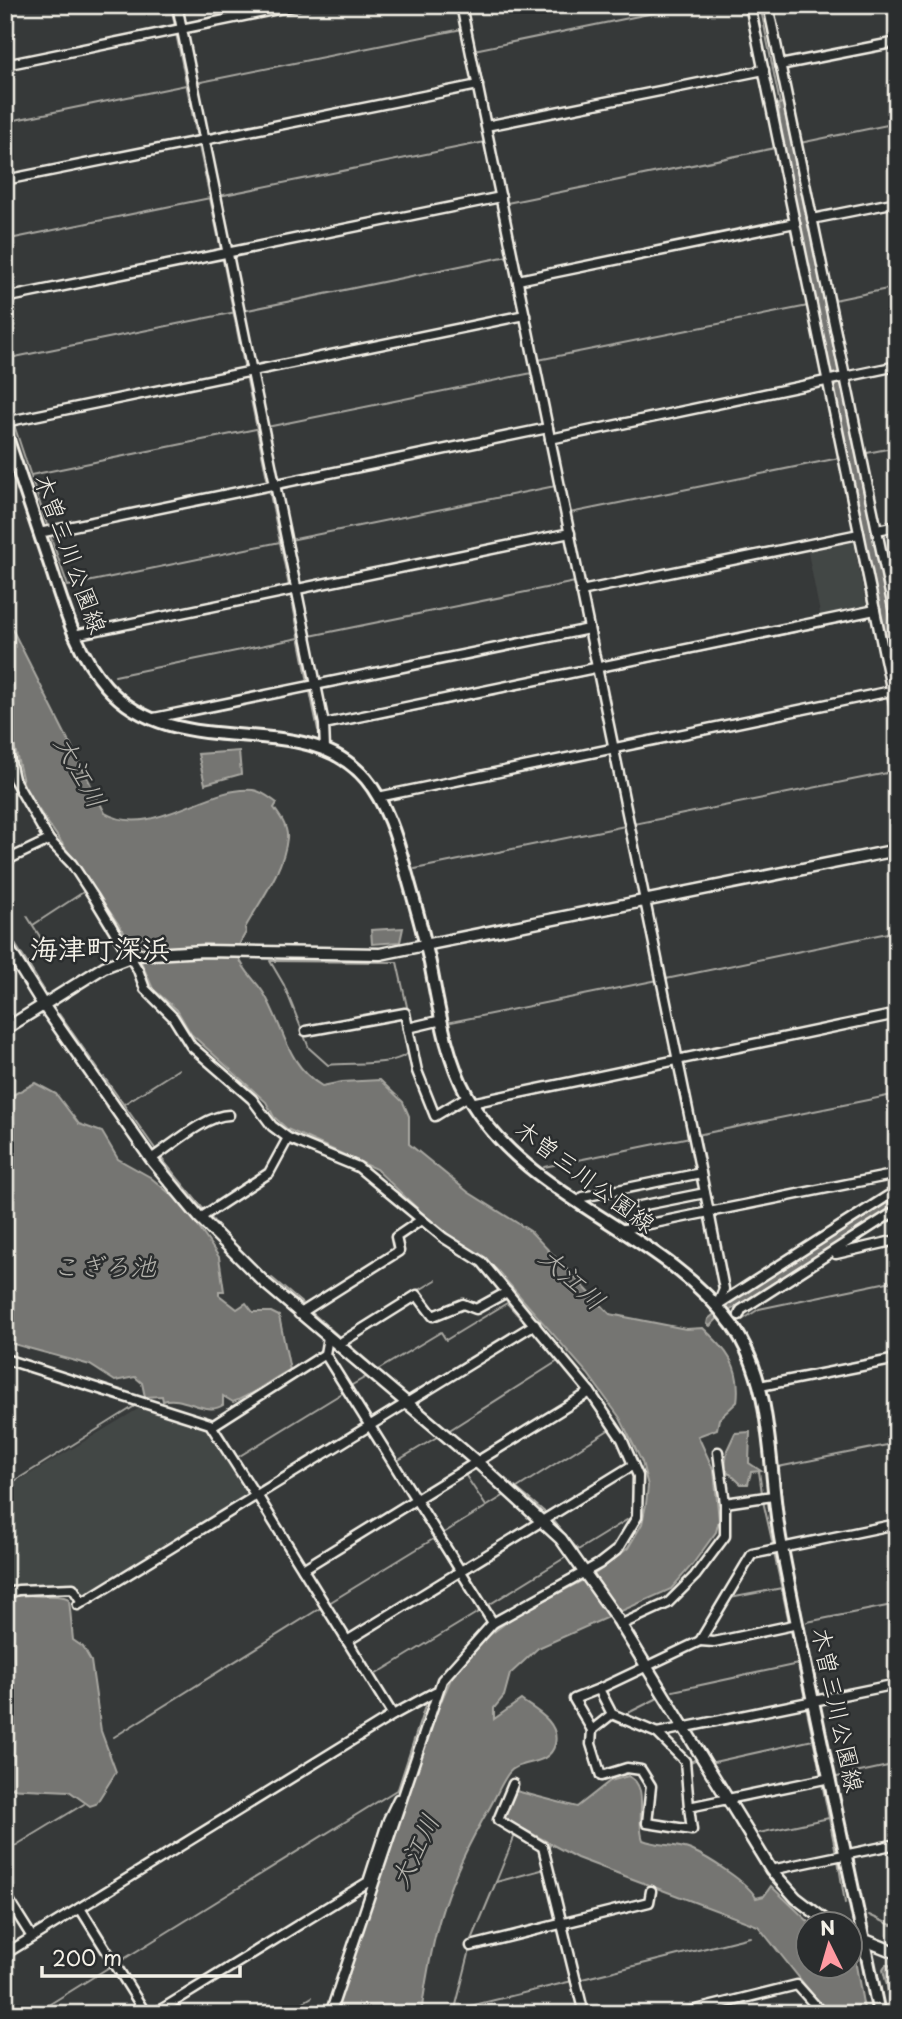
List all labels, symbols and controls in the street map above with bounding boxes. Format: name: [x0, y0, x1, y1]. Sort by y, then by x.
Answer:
street label: 木曽三川公園線: [26, 468, 118, 638]
water label: 大江川: [45, 728, 117, 815]
district label: 海津町深浜: [30, 926, 170, 969]
street label: 木曽三川公園線: [508, 1110, 664, 1240]
water label: 大江川: [531, 1237, 615, 1318]
water label: こぎろ池: [52, 1246, 157, 1285]
street label: 木曽三川公園線: [804, 1624, 874, 1795]
water label: 大江川: [379, 1807, 448, 1894]
north arrow: [794, 1910, 864, 1980]
text: N: [819, 1912, 836, 1942]
scale bar: [42, 1935, 240, 1979]
text: 200 m: [52, 1941, 122, 1973]

